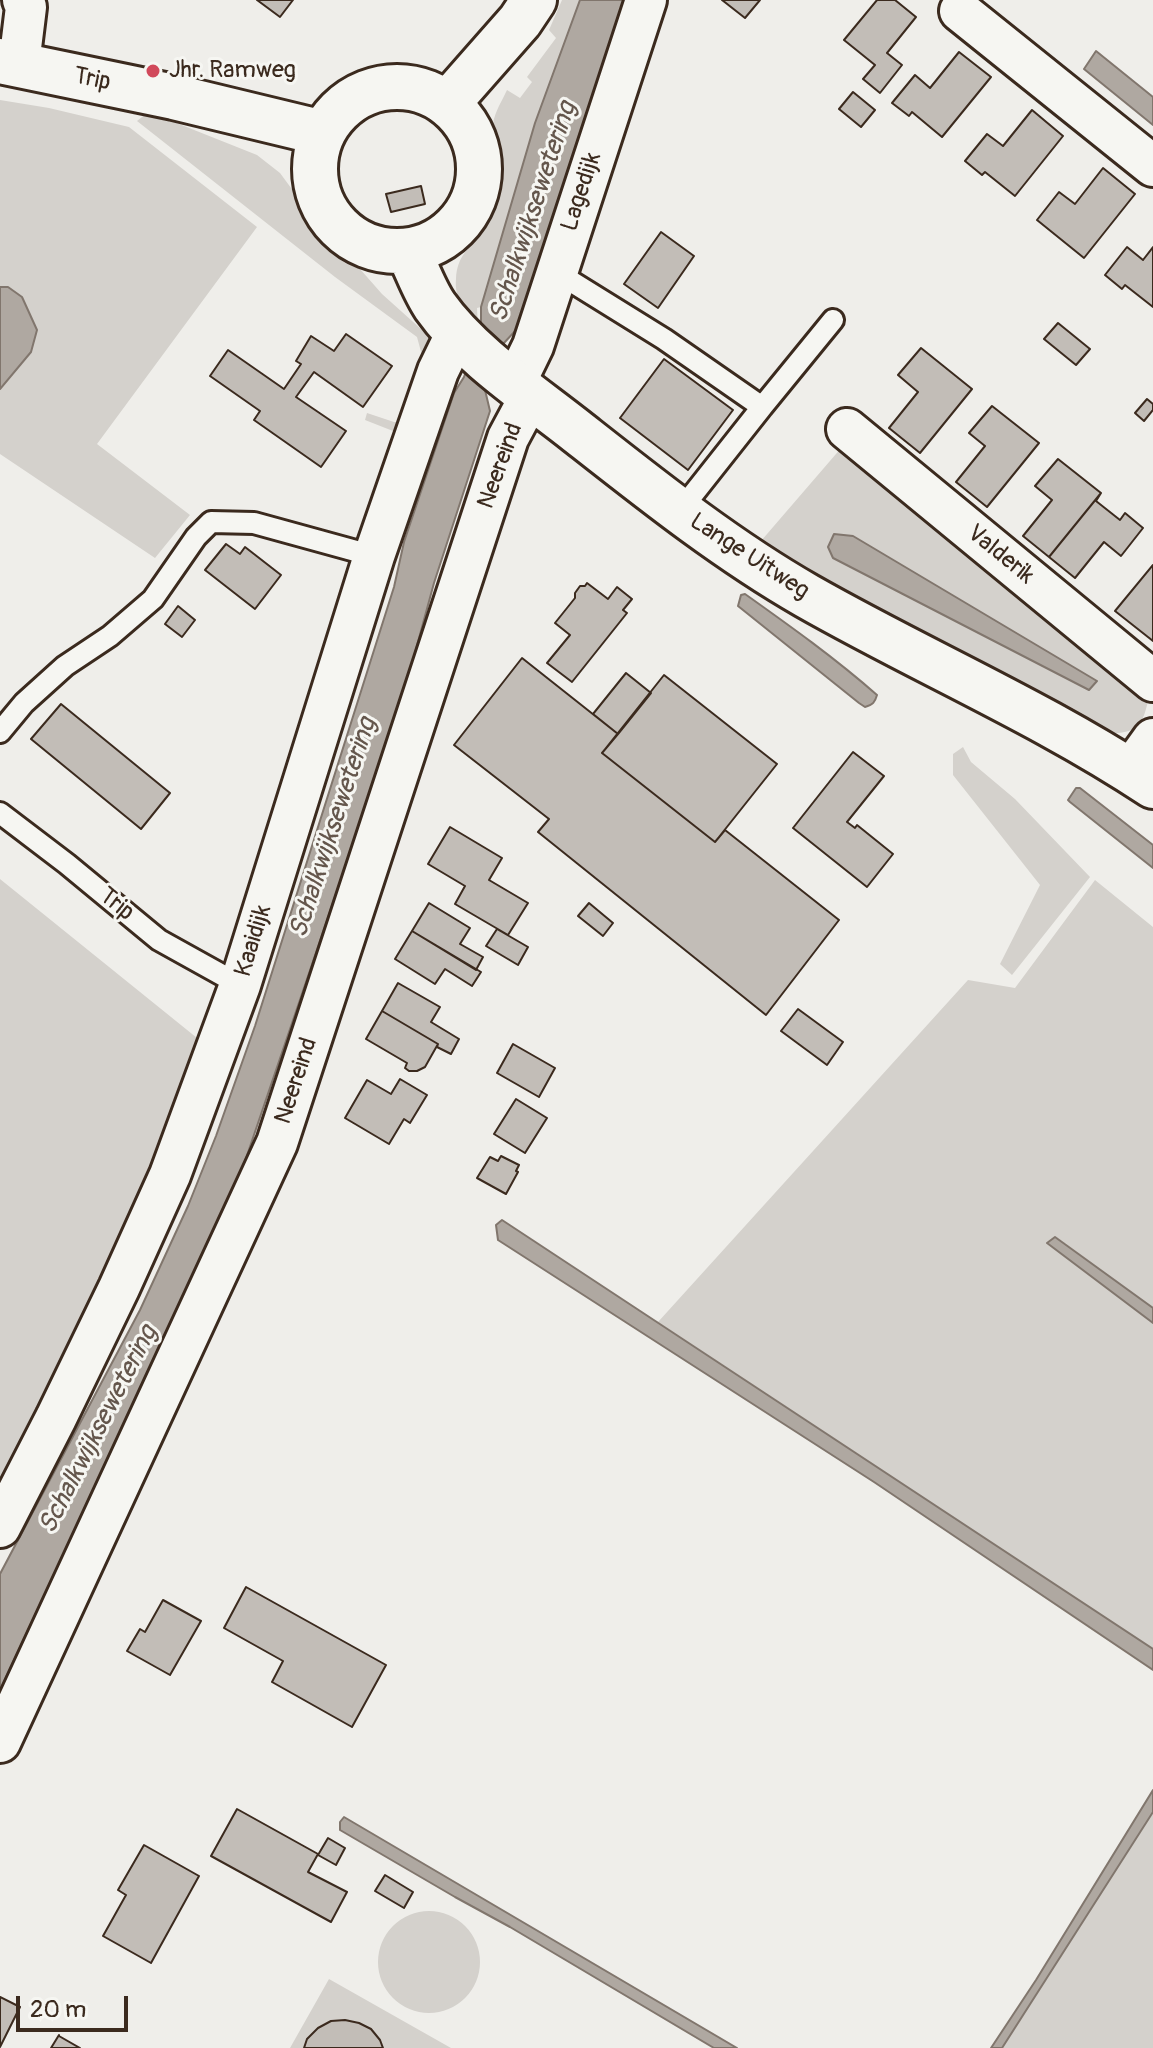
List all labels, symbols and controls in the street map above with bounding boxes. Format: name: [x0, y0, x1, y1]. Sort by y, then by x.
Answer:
place label: Jhr. Ramweg: [169, 57, 296, 85]
street label: Trip: [71, 62, 113, 98]
marker: Jhr. Ramweg: [144, 62, 162, 80]
water label: Schalkwijksewetering: [484, 98, 584, 326]
street label: Lagedijk: [556, 149, 608, 235]
street label: Neereind: [472, 419, 530, 513]
street label: Lange Uitweg: [684, 508, 814, 606]
street label: Valderik: [961, 519, 1039, 591]
water label: Schalkwijksewetering: [284, 714, 384, 942]
street label: Trip: [93, 882, 139, 928]
street label: Kaaidijk: [229, 902, 279, 980]
street label: Neereind: [270, 1034, 324, 1128]
water label: Schalkwijksewetering: [33, 1321, 165, 1539]
scale bar: [20, 1980, 132, 2030]
text: 20 m: [30, 1995, 86, 2024]

